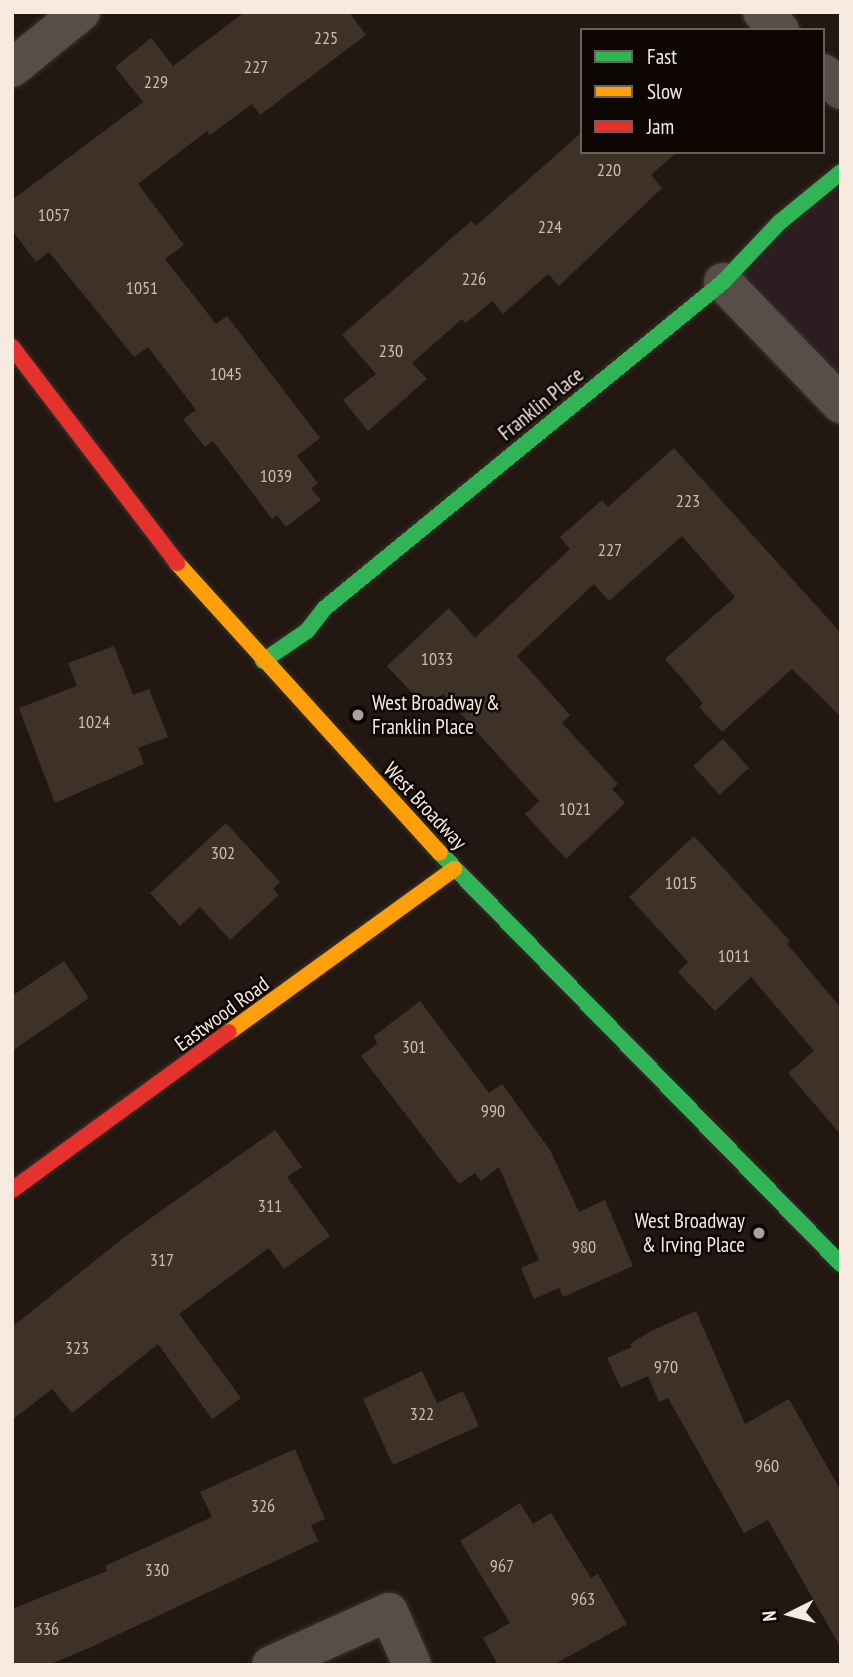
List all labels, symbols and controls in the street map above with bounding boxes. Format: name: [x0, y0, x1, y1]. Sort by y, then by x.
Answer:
house number: 225: [314, 27, 338, 49]
legend: [580, 28, 825, 154]
text: Fast: [647, 43, 677, 70]
house number: 227: [244, 56, 268, 78]
house number: 229: [144, 71, 168, 93]
text: Slow: [647, 78, 682, 105]
text: Jam: [647, 113, 674, 140]
house number: 220: [597, 159, 621, 181]
house number: 1057: [38, 204, 70, 226]
house number: 224: [538, 216, 562, 238]
house number: 226: [462, 268, 486, 290]
house number: 1051: [126, 277, 158, 299]
house number: 230: [379, 340, 403, 362]
street label: Franklin Place: [493, 362, 589, 446]
house number: 1045: [210, 363, 242, 385]
house number: 1039: [260, 465, 292, 487]
house number: 223: [676, 490, 700, 512]
house number: 227: [598, 539, 622, 561]
house number: 1033: [421, 648, 453, 670]
place label: West Broadway & Franklin Place: [372, 690, 500, 740]
marker: West Broadway & Franklin Place: [350, 707, 366, 723]
house number: 1024: [78, 711, 110, 733]
street label: West Broadway: [378, 757, 472, 855]
house number: 1021: [559, 798, 591, 820]
house number: 302: [211, 842, 235, 864]
house number: 1015: [665, 872, 697, 894]
house number: 1011: [718, 945, 750, 967]
street label: Eastwood Road: [170, 971, 274, 1057]
house number: 301: [402, 1036, 426, 1058]
house number: 990: [481, 1100, 505, 1122]
house number: 311: [258, 1195, 282, 1217]
place label: West Broadway & Irving Place: [635, 1208, 745, 1258]
marker: West Broadway & Irving Place: [751, 1225, 767, 1241]
house number: 980: [572, 1236, 596, 1258]
house number: 317: [150, 1249, 174, 1271]
house number: 323: [65, 1337, 89, 1359]
house number: 970: [654, 1356, 678, 1378]
house number: 322: [410, 1403, 434, 1425]
house number: 960: [755, 1455, 779, 1477]
house number: 326: [251, 1495, 275, 1517]
house number: 967: [490, 1555, 514, 1577]
house number: 330: [145, 1559, 169, 1581]
north arrow: [755, 1579, 825, 1649]
house number: 963: [571, 1588, 595, 1610]
text: N: [757, 1610, 782, 1623]
house number: 336: [35, 1618, 59, 1640]

